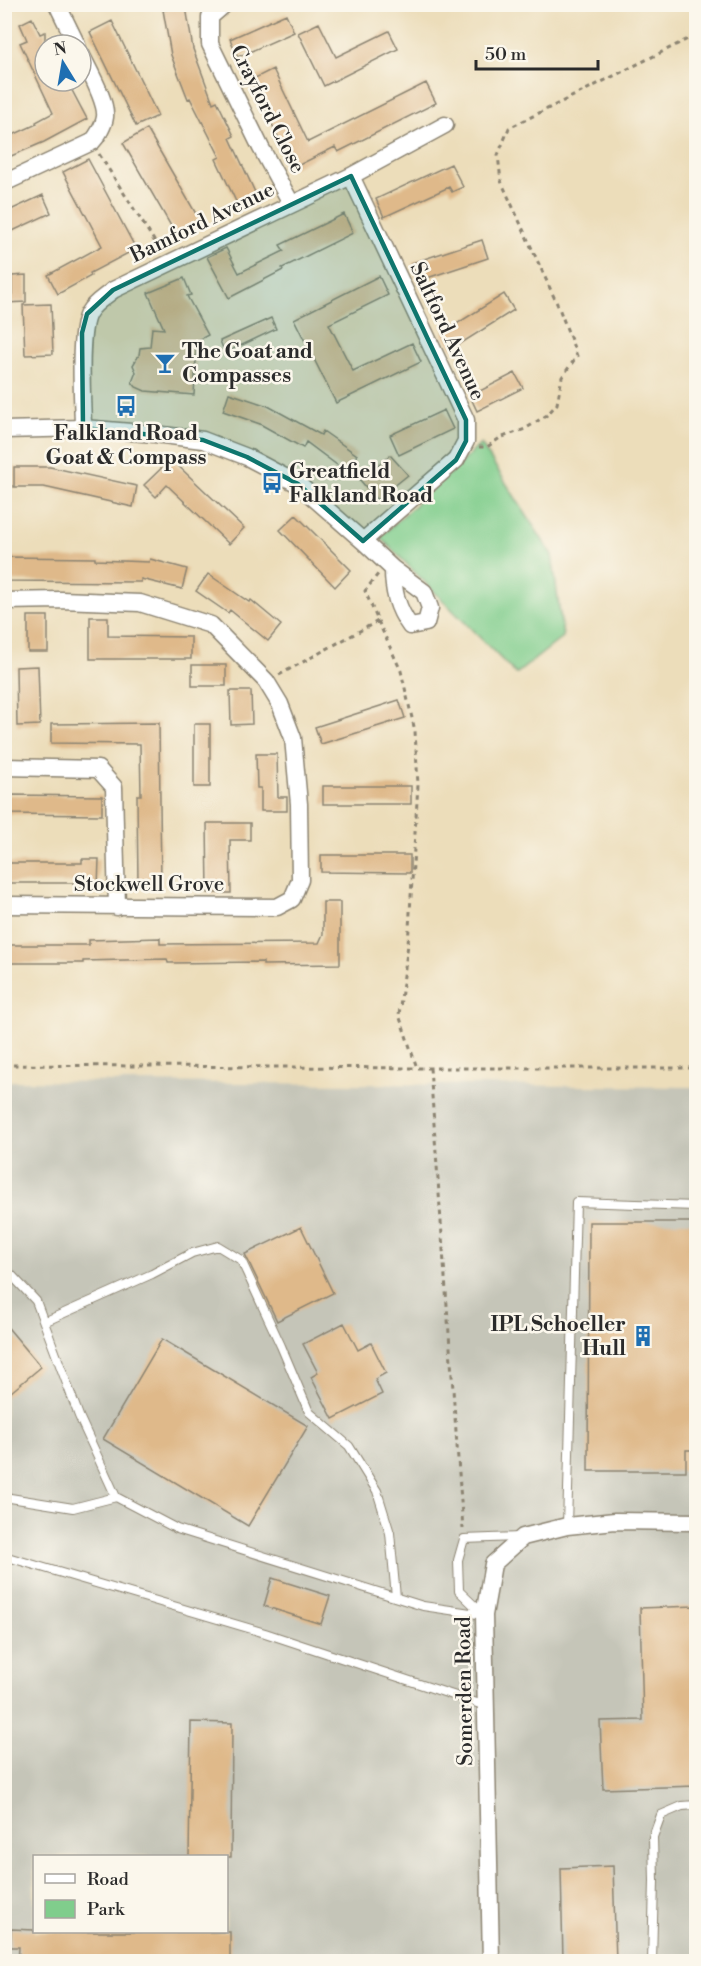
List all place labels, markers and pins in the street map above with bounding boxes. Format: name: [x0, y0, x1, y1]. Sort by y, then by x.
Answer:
place label: The Goat and Compasses: [182, 339, 313, 389]
bar icon: The Goat and Compasses: [153, 351, 177, 375]
bus stop icon: Falkland Road Goat & Compass: [114, 394, 138, 418]
place label: Falkland Road Goat & Compass: [46, 421, 206, 471]
place label: Greatfield Falkland Road: [289, 459, 433, 509]
bus stop icon: Greatfield Falkland Road: [260, 471, 284, 495]
place label: IPL Schoeller Hull: [490, 1312, 626, 1362]
building icon: IPL Schoeller Hull: [631, 1324, 655, 1348]

